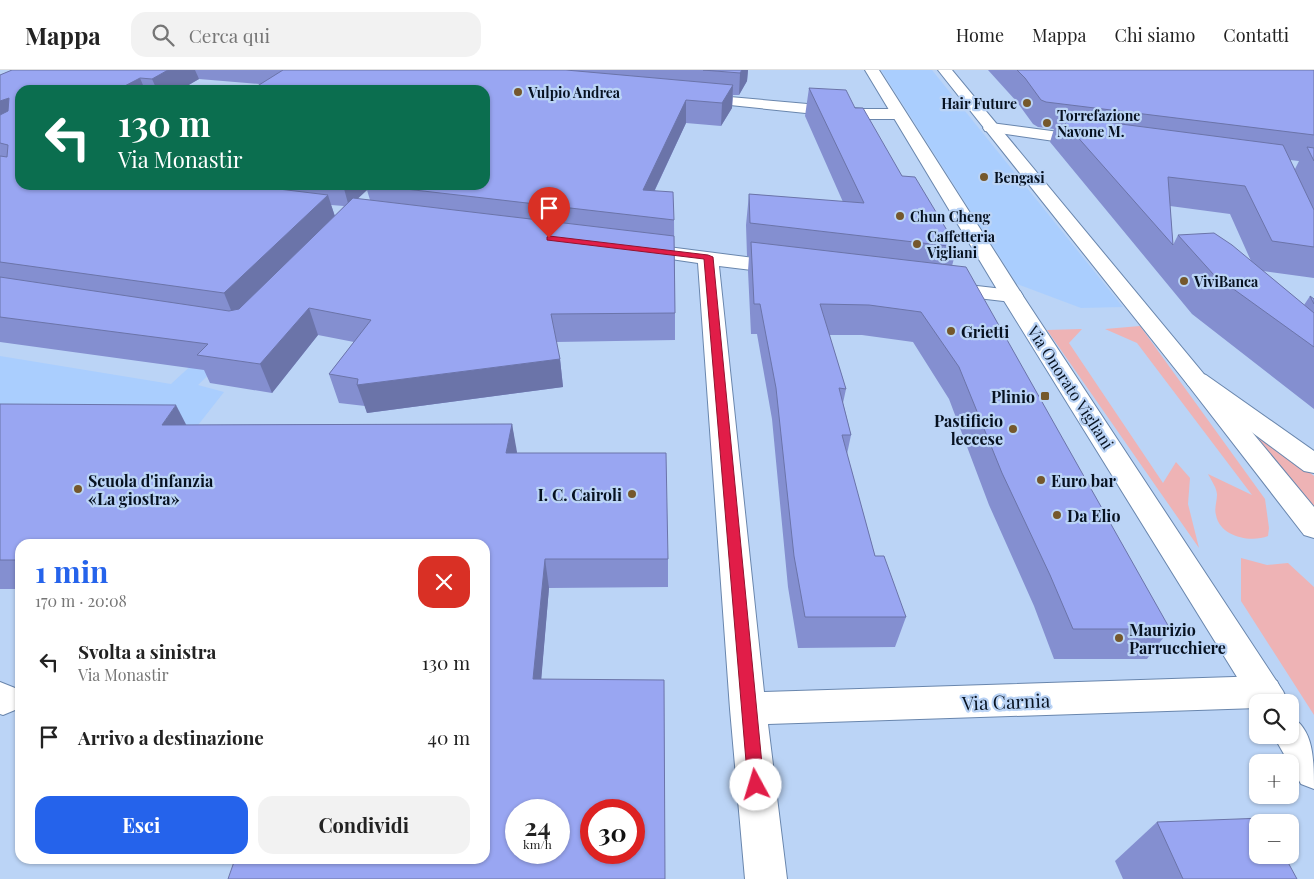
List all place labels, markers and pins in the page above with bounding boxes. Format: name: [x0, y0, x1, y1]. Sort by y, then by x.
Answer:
place label: Vulpio Andrea: [527, 83, 621, 102]
marker: Vulpio Andrea: [512, 86, 524, 98]
place label: Hair Future: [941, 94, 1017, 113]
marker: Hair Future: [1021, 97, 1033, 109]
place label: Torrefazione Navone M.: [1057, 106, 1140, 141]
marker: Torrefazione Navone M.: [1041, 117, 1053, 129]
place label: Bengasi: [994, 168, 1045, 187]
marker: Bengasi: [978, 171, 990, 183]
pin: [528, 187, 570, 238]
place label: Chun Cheng: [910, 207, 991, 226]
marker: Chun Cheng: [894, 210, 906, 222]
place label: Caffetteria Vigliani: [926, 227, 996, 262]
marker: Caffetteria Vigliani: [911, 238, 923, 250]
place label: ViviBanca: [1193, 272, 1259, 291]
marker: ViviBanca: [1178, 275, 1190, 287]
place label: Grietti: [961, 321, 1009, 342]
marker: Grietti: [945, 325, 957, 337]
place label: Plinio: [991, 386, 1035, 407]
marker: Plinio: [1039, 390, 1051, 402]
place label: Pastificio leccese: [934, 410, 1003, 449]
marker: Pastificio leccese: [1007, 423, 1019, 435]
place label: Scuola d'infanzia «La giostra»: [88, 470, 214, 509]
place label: Euro bar: [1051, 470, 1117, 491]
marker: Euro bar: [1035, 474, 1047, 486]
marker: Scuola d'infanzia «La giostra»: [72, 483, 84, 495]
place label: I. C. Cairoli: [538, 484, 622, 505]
marker: I. C. Cairoli: [626, 488, 638, 500]
place label: Da Elio: [1067, 505, 1120, 526]
marker: Da Elio: [1051, 509, 1063, 521]
place label: Maurizio Parrucchiere: [1129, 619, 1226, 658]
marker: Maurizio Parrucchiere: [1113, 632, 1125, 644]

